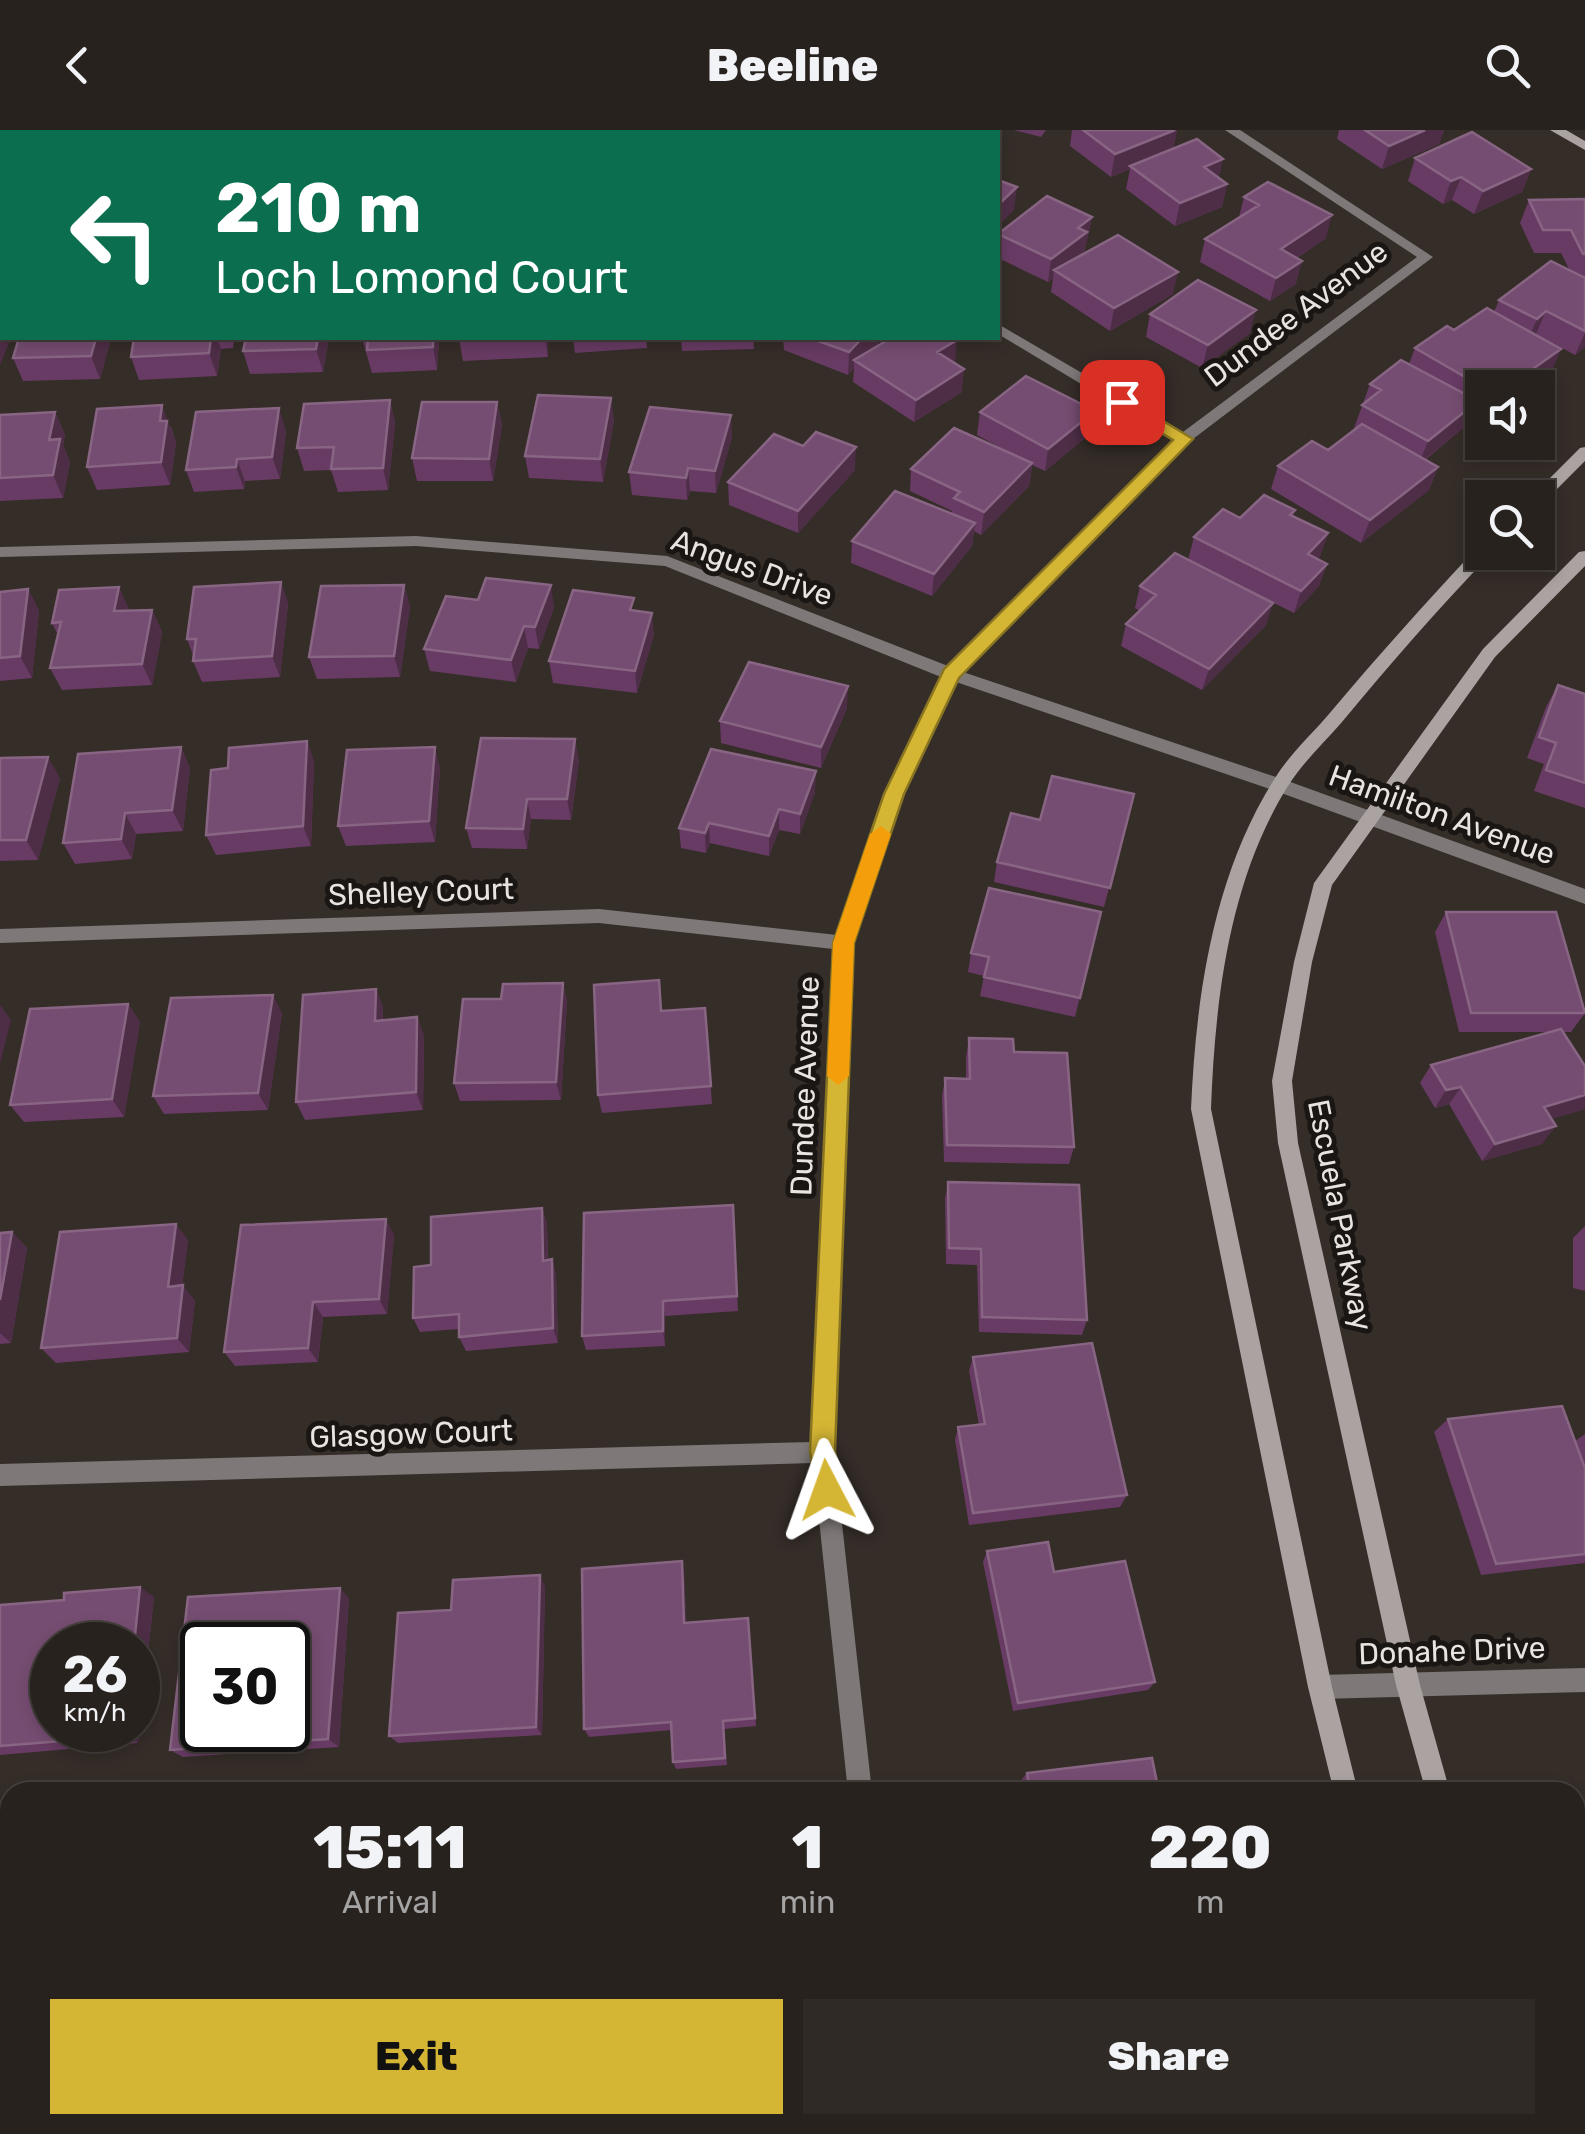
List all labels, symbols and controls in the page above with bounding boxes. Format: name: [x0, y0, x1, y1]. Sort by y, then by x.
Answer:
icon: back: [50, 38, 105, 93]
icon: search: [1480, 38, 1535, 93]
text: Beeline: [707, 39, 878, 92]
text: 210 m: [215, 167, 422, 250]
icon: left: [50, 170, 180, 300]
street label: Dundee Avenue: [1197, 233, 1395, 395]
text: Loch Lomond Court: [215, 251, 628, 304]
pin: [1080, 360, 1165, 445]
map controls: [1465, 370, 1555, 570]
button: sound: [1465, 370, 1555, 460]
icon: arrive: [1095, 375, 1150, 430]
button: search: [1465, 480, 1555, 570]
street label: Angus Drive: [666, 522, 838, 614]
street label: Hamilton Avenue: [1324, 757, 1560, 873]
street label: Shelley Court: [327, 871, 515, 913]
street label: Dundee Avenue: [783, 975, 827, 1197]
street label: Escuela Parkway: [1300, 1096, 1380, 1334]
street label: Glasgow Court: [309, 1412, 514, 1456]
position arrow: [775, 1438, 879, 1542]
speed limit sign: 30: [180, 1622, 310, 1752]
street label: Donahe Drive: [1358, 1630, 1546, 1672]
text: 26: [62, 1645, 128, 1705]
text: km/h: [64, 1698, 126, 1727]
text: 15:11: [313, 1812, 467, 1883]
text: 1: [792, 1812, 823, 1883]
text: 220: [1149, 1812, 1272, 1883]
text: Arrival: [342, 1883, 438, 1921]
text: min: [780, 1883, 835, 1921]
text: m: [1196, 1883, 1224, 1921]
button: Exit: [50, 1999, 783, 2114]
button: Share: [803, 1999, 1535, 2114]

